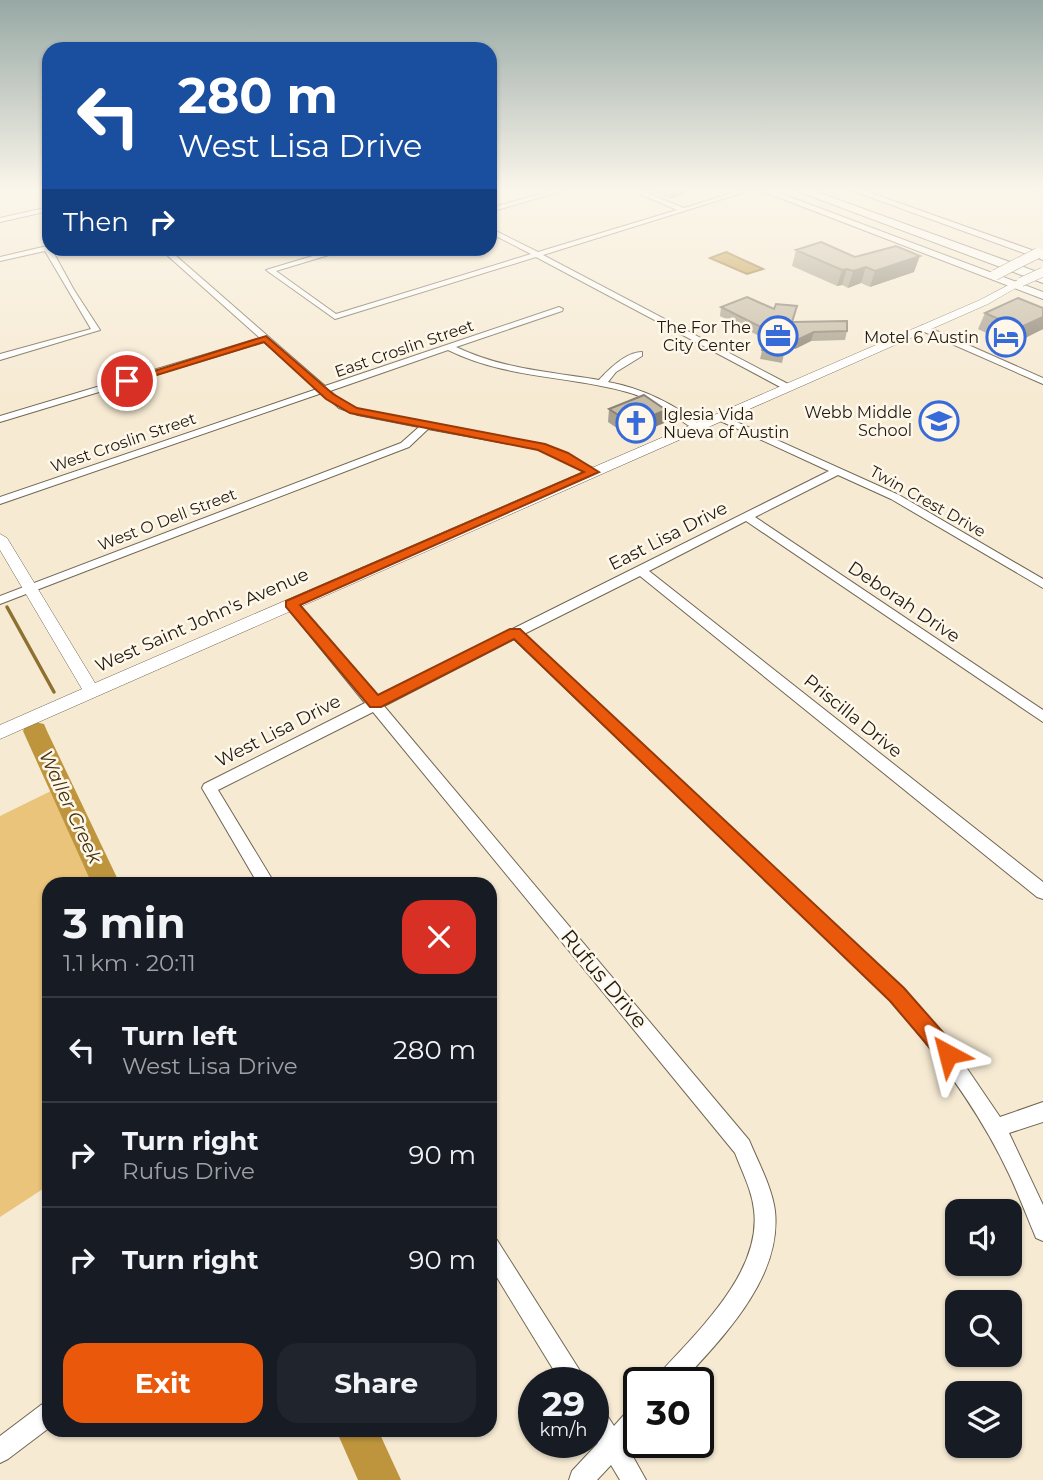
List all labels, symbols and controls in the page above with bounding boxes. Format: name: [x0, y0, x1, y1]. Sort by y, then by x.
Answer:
text: 280 m: [178, 66, 338, 125]
icon: left: [63, 70, 154, 161]
text: West Lisa Drive: [178, 126, 422, 165]
icon: right: [143, 203, 181, 241]
text: Then: [63, 206, 129, 238]
office icon: The For The City Center: [757, 315, 799, 357]
street label: East Croslin Street: [332, 316, 477, 381]
hotel icon: Motel 6 Austin: [985, 316, 1027, 358]
place label: The For The City Center: [657, 318, 751, 355]
place label: Motel 6 Austin: [864, 328, 979, 347]
pin: [97, 351, 157, 411]
icon: arrive: [108, 362, 146, 400]
school or university icon: Webb Middle School: [918, 400, 960, 442]
church icon: Iglesia Vida Nueva of Austin: [615, 402, 657, 444]
place label: Webb Middle School: [804, 403, 912, 440]
place label: Iglesia Vida Nueva of Austin: [663, 405, 789, 442]
street label: West Croslin Street: [48, 409, 199, 476]
street label: Twin Crest Drive: [866, 462, 989, 541]
street label: West O Dell Street: [95, 484, 240, 555]
street label: East Lisa Drive: [605, 497, 731, 575]
street label: Deborah Drive: [844, 556, 964, 648]
street label: West Saint John's Avenue: [92, 563, 312, 677]
street label: Priscilla Drive: [799, 670, 907, 762]
street label: West Lisa Drive: [212, 690, 344, 772]
water label: Waller Creek: [34, 747, 107, 868]
text: 3 min: [63, 897, 185, 949]
button: close: [402, 900, 476, 974]
street label: Rufus Drive: [556, 924, 653, 1033]
text: 1.1 km · 20:11: [63, 949, 196, 977]
position arrow: [911, 1017, 985, 1091]
text: Turn left: [122, 1020, 238, 1052]
icon: left: [63, 1031, 101, 1069]
text: 280 m: [393, 1034, 476, 1066]
text: West Lisa Drive: [122, 1052, 298, 1080]
text: Turn right: [122, 1125, 258, 1157]
icon: right: [63, 1136, 101, 1174]
text: 90 m: [409, 1139, 476, 1171]
text: Rufus Drive: [122, 1157, 255, 1185]
map controls: [945, 1199, 1022, 1458]
button: sound: [945, 1199, 1022, 1276]
icon: right: [63, 1241, 101, 1279]
text: Turn right: [122, 1244, 258, 1276]
text: 90 m: [409, 1244, 476, 1276]
button: search: [945, 1290, 1022, 1367]
button: Exit: [63, 1343, 263, 1423]
button: Share: [277, 1343, 476, 1423]
speed limit sign: 30: [623, 1367, 714, 1458]
button: layers: [945, 1381, 1022, 1458]
text: 29: [542, 1382, 585, 1425]
text: km/h: [539, 1419, 588, 1441]

